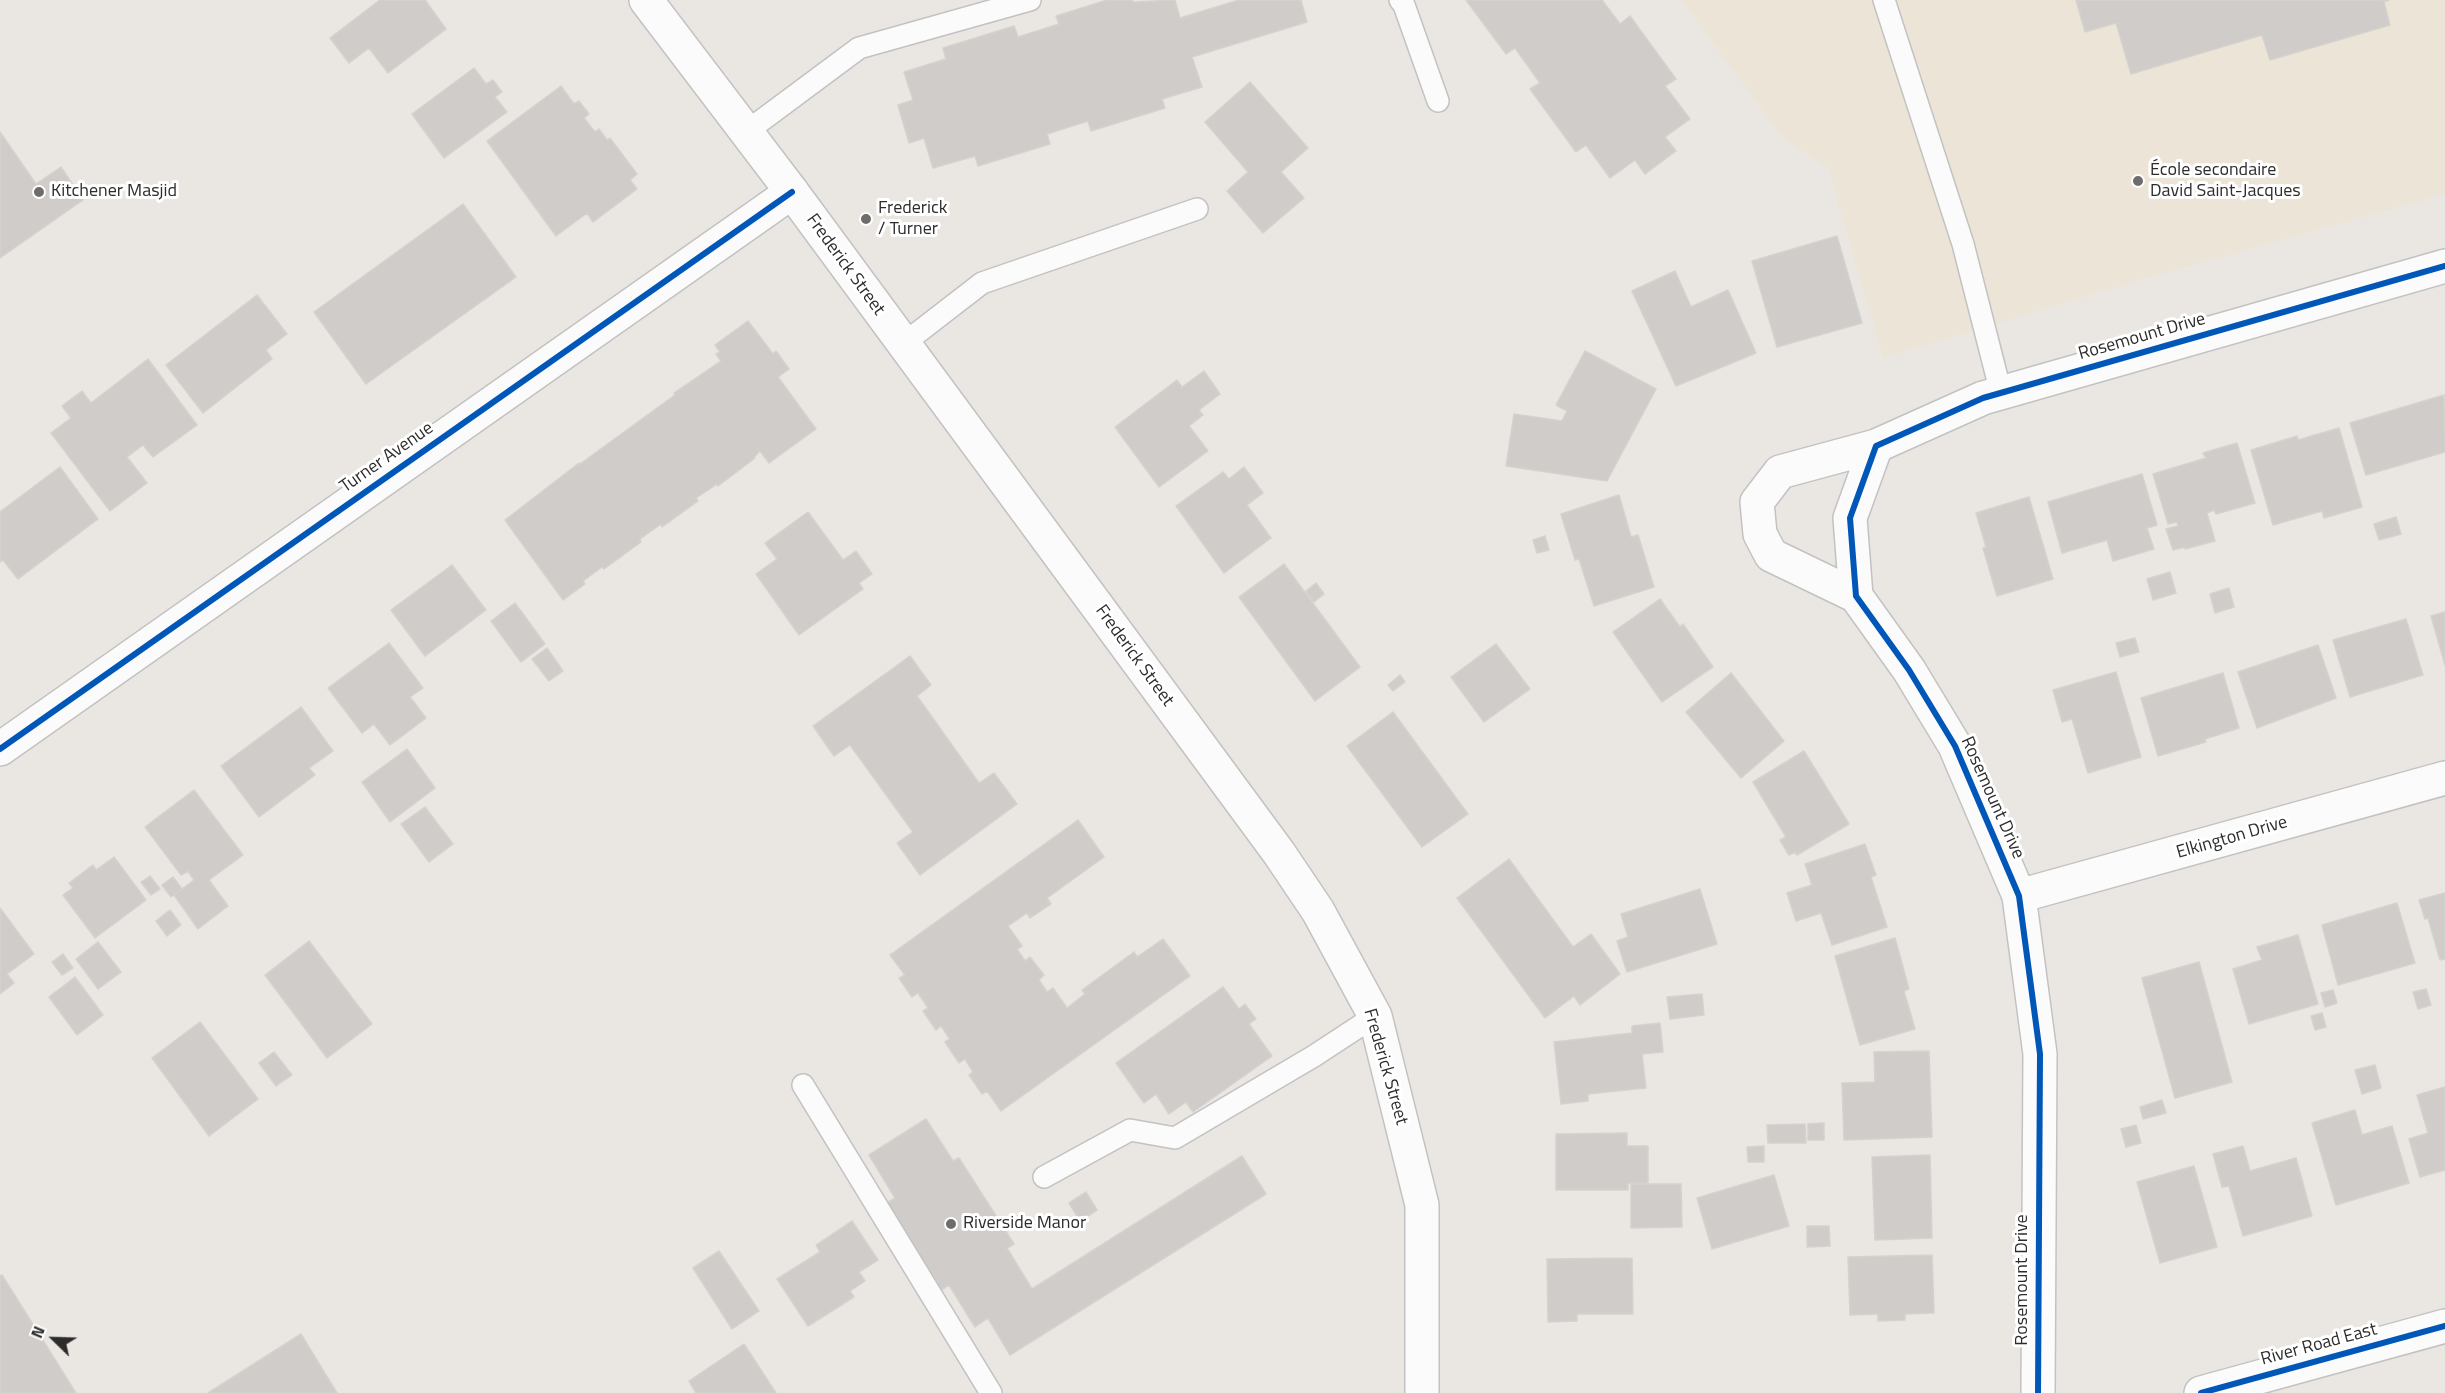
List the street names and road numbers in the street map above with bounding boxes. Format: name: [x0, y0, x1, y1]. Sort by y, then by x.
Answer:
street label: Frederick Street: [801, 210, 889, 320]
street label: Rosemount Drive: [2076, 309, 2208, 365]
street label: Turner Avenue: [336, 418, 438, 498]
street label: Frederick Street: [1090, 601, 1178, 711]
street label: Rosemount Drive: [1955, 734, 2029, 862]
street label: Elkington Drive: [2174, 812, 2290, 864]
street label: Frederick Street: [1358, 1006, 1412, 1128]
street label: Rosemount Drive: [2012, 1214, 2034, 1346]
street label: River Road East: [2259, 1319, 2379, 1371]

